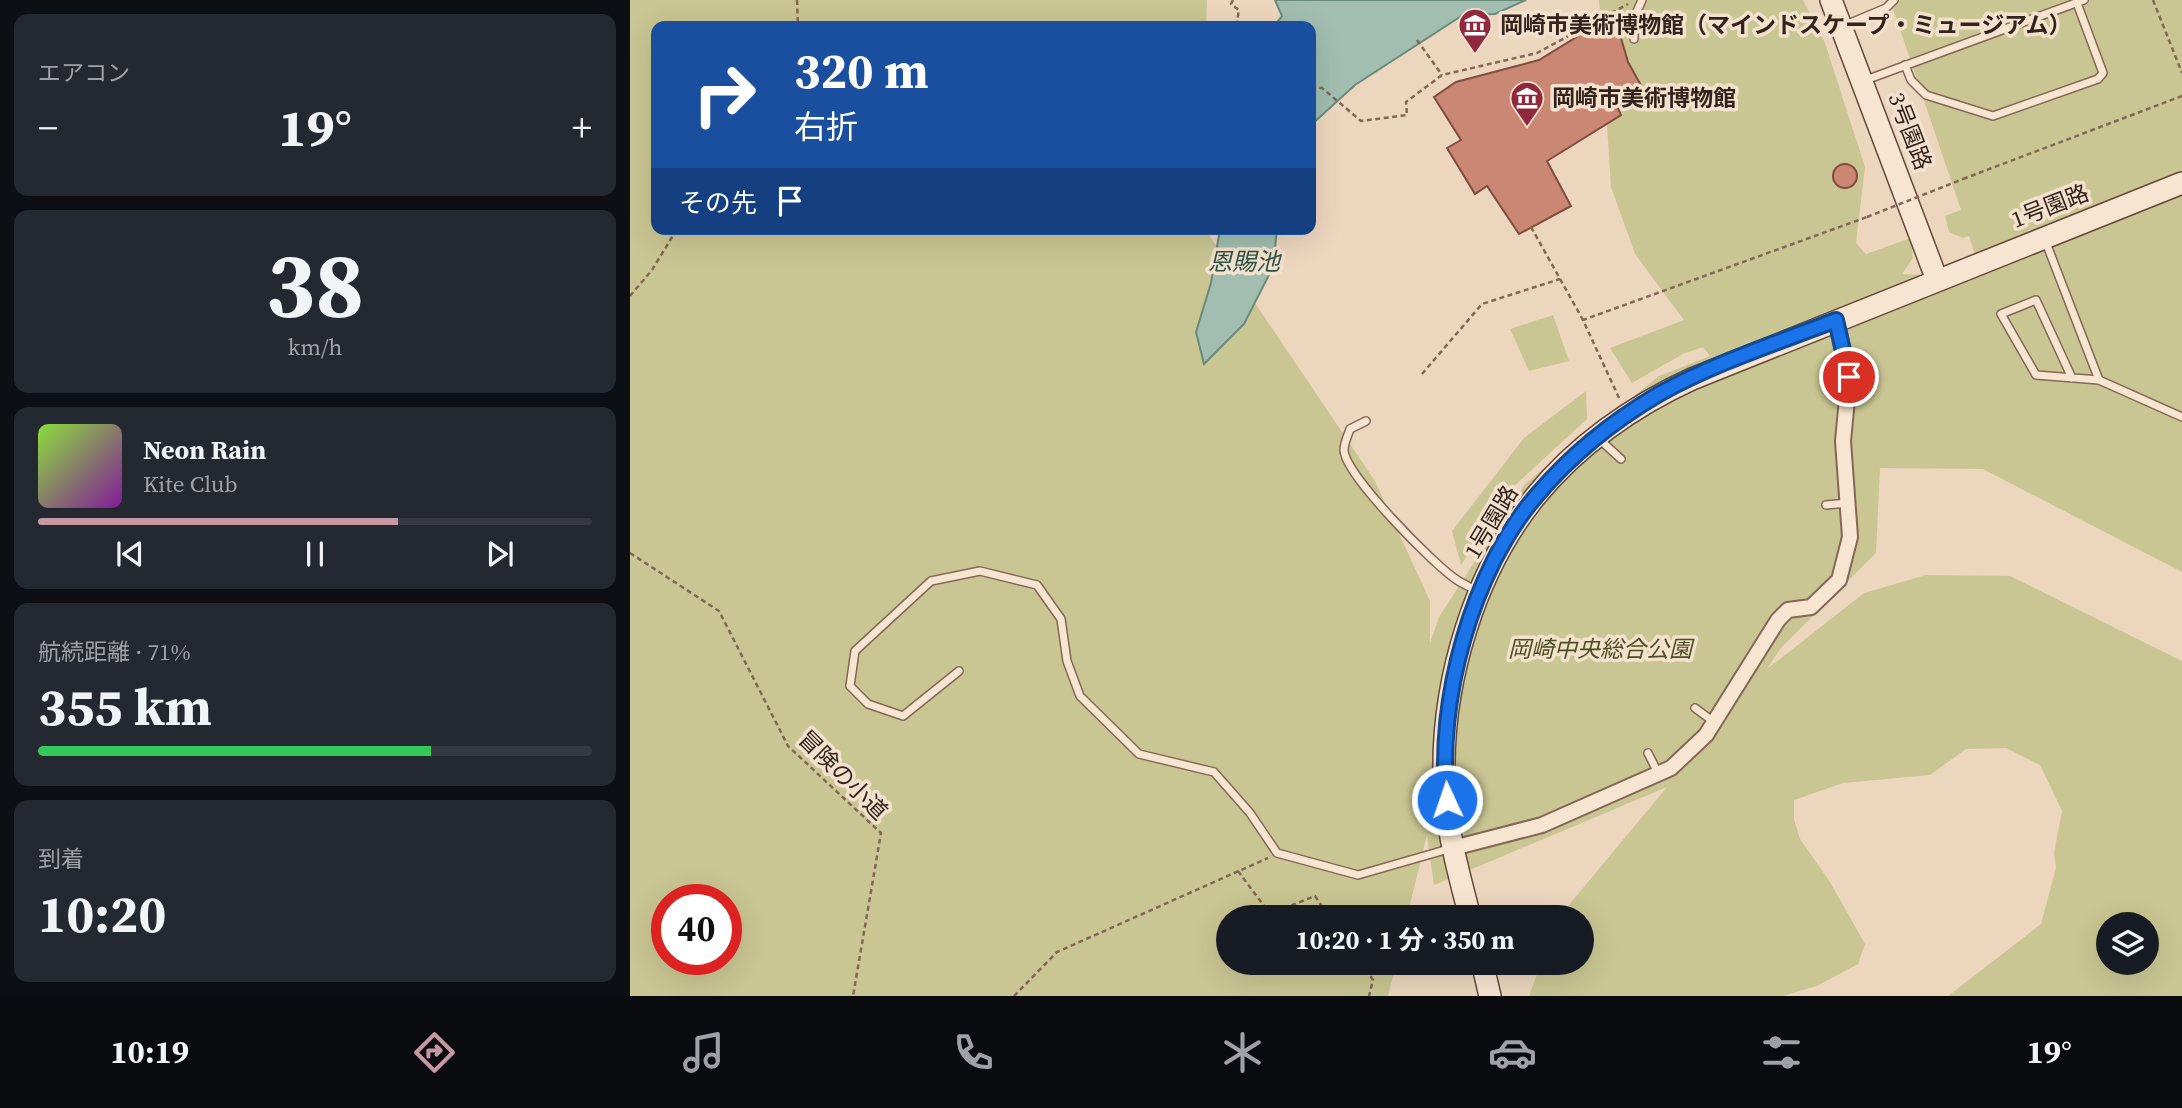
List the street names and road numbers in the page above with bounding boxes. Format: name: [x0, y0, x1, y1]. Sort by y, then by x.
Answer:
street label: 3号園路: [1881, 88, 1939, 174]
street label: 1号園路: [2007, 177, 2093, 235]
street label: 1号園路: [1457, 479, 1525, 565]
street label: 冒険の小道: [791, 723, 895, 827]

